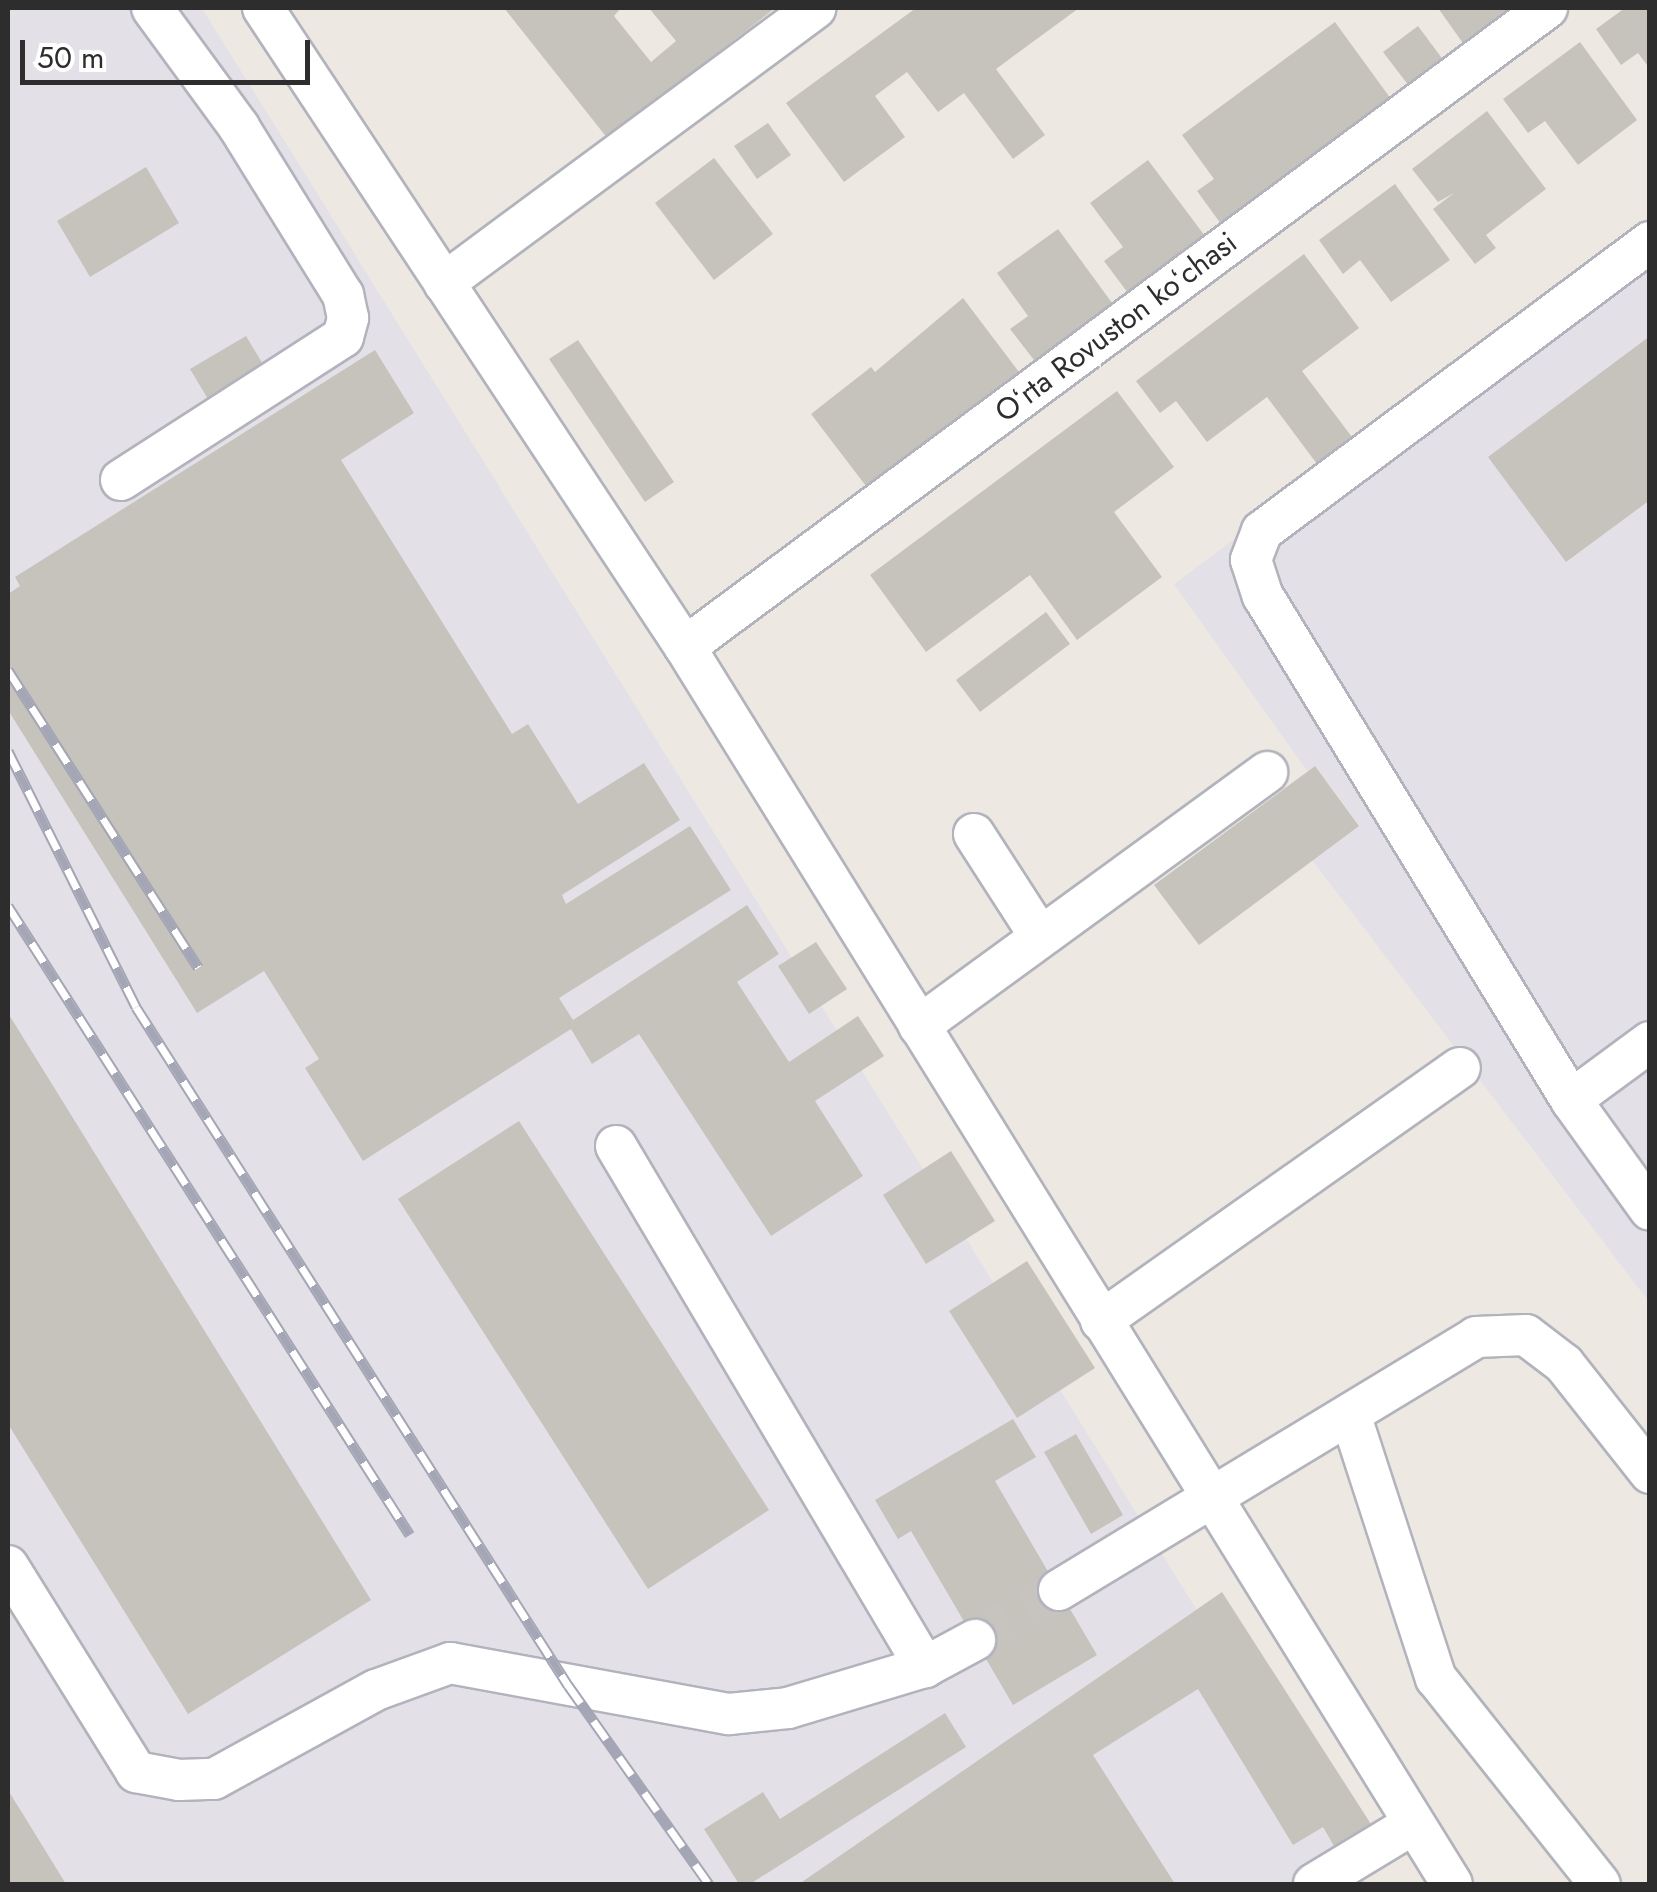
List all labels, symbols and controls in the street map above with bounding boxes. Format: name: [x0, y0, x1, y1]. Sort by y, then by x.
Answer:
scale bar: [25, 20, 315, 82]
text: 50 m: [37, 36, 104, 79]
street label: Oʻrta Rovuston koʻchasi: [988, 224, 1244, 430]

